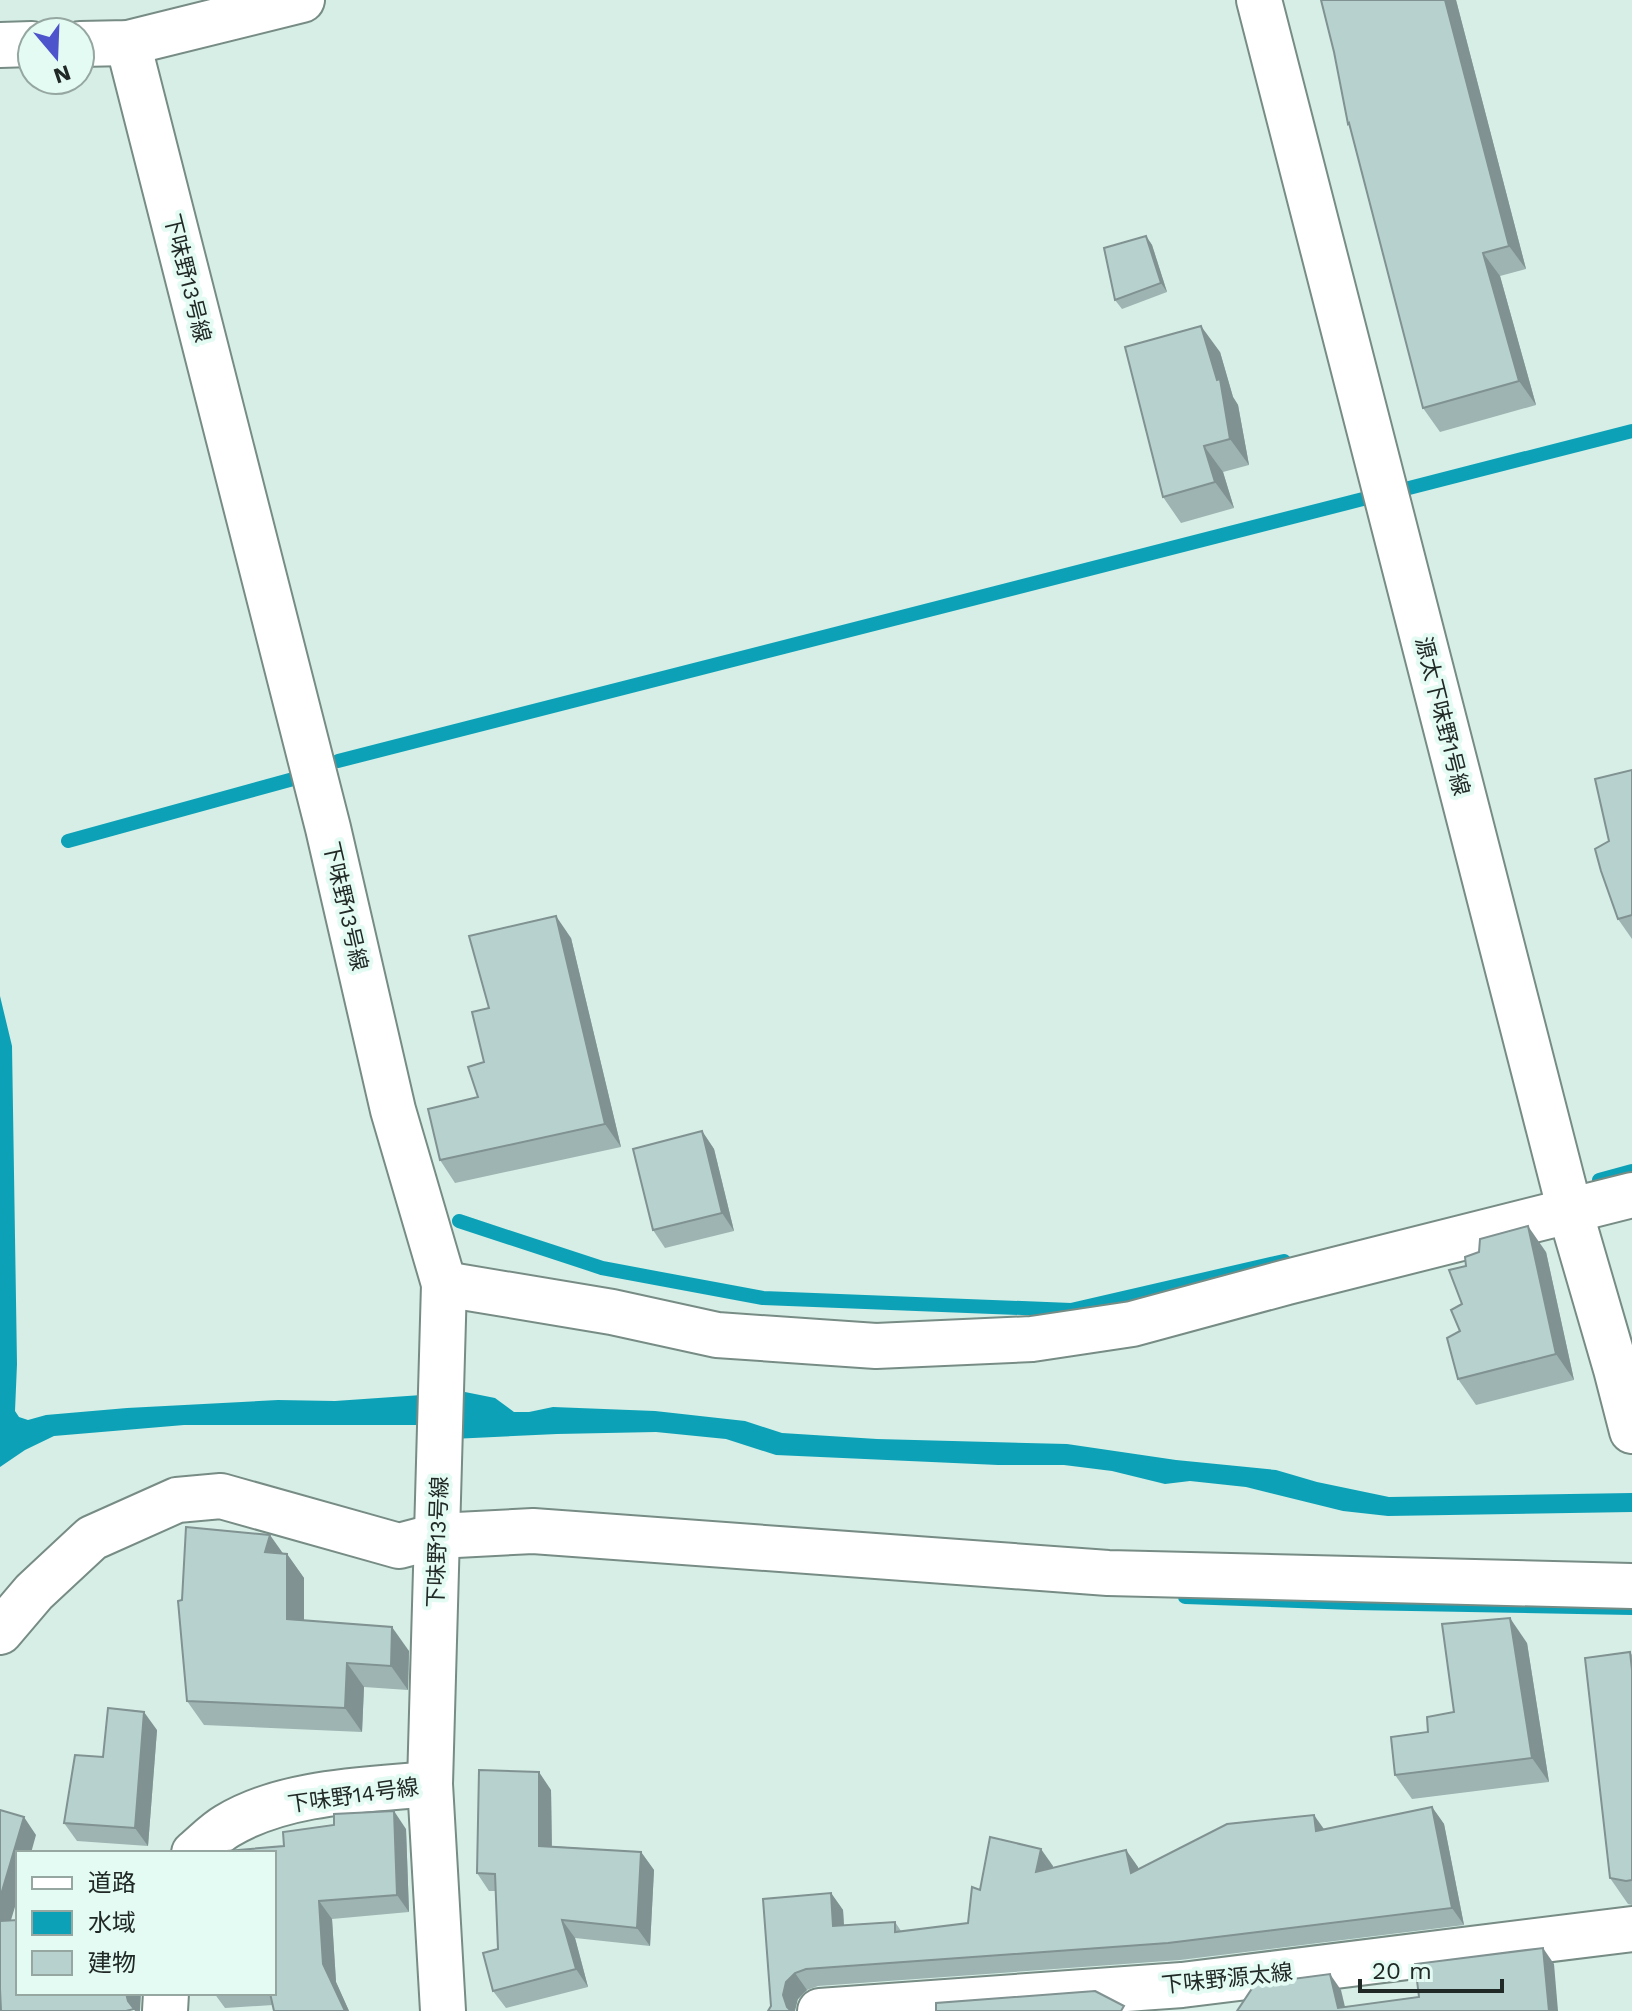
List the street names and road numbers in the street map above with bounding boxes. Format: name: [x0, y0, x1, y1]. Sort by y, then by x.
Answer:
street label: 下味野13号線: [159, 211, 216, 345]
street label: 源太下味野1号線: [1411, 634, 1474, 798]
street label: 下味野13号線: [319, 839, 372, 973]
street label: 下味野13号線: [423, 1476, 452, 1608]
street label: 下味野14号線: [286, 1774, 420, 1817]
street label: 下味野源太線: [1160, 1959, 1294, 1998]

